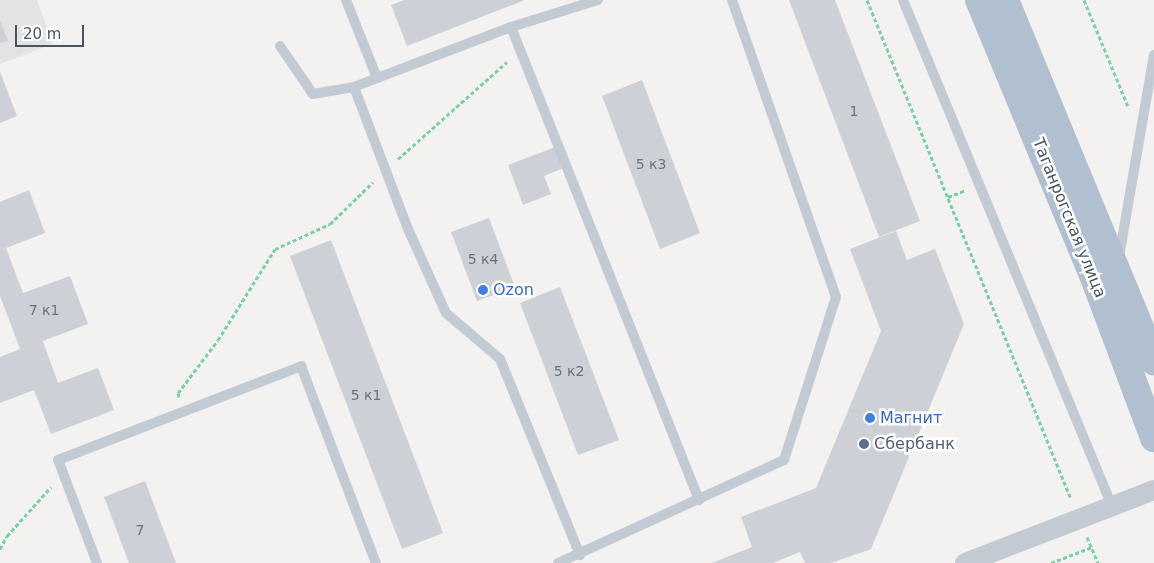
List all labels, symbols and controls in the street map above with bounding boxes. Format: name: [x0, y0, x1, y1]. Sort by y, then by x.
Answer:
scale bar: [18, 15, 86, 47]
text: 20 m: [23, 25, 61, 43]
house number: 1: [850, 103, 858, 119]
street label: Таганрогская улица: [1028, 135, 1110, 301]
house number: 5 к3: [636, 156, 666, 172]
house number: 5 к4: [468, 251, 498, 267]
place label: Ozon: [493, 280, 534, 300]
marker: Ozon: [477, 284, 489, 296]
house number: 7 к1: [29, 302, 59, 318]
house number: 5 к2: [554, 363, 584, 379]
house number: 5 к1: [351, 387, 381, 403]
place label: Магнит: [880, 408, 942, 428]
marker: Магнит: [864, 412, 876, 424]
place label: Сбербанк: [874, 434, 955, 454]
marker: Сбербанк: [858, 438, 870, 450]
house number: 7: [136, 522, 144, 538]

